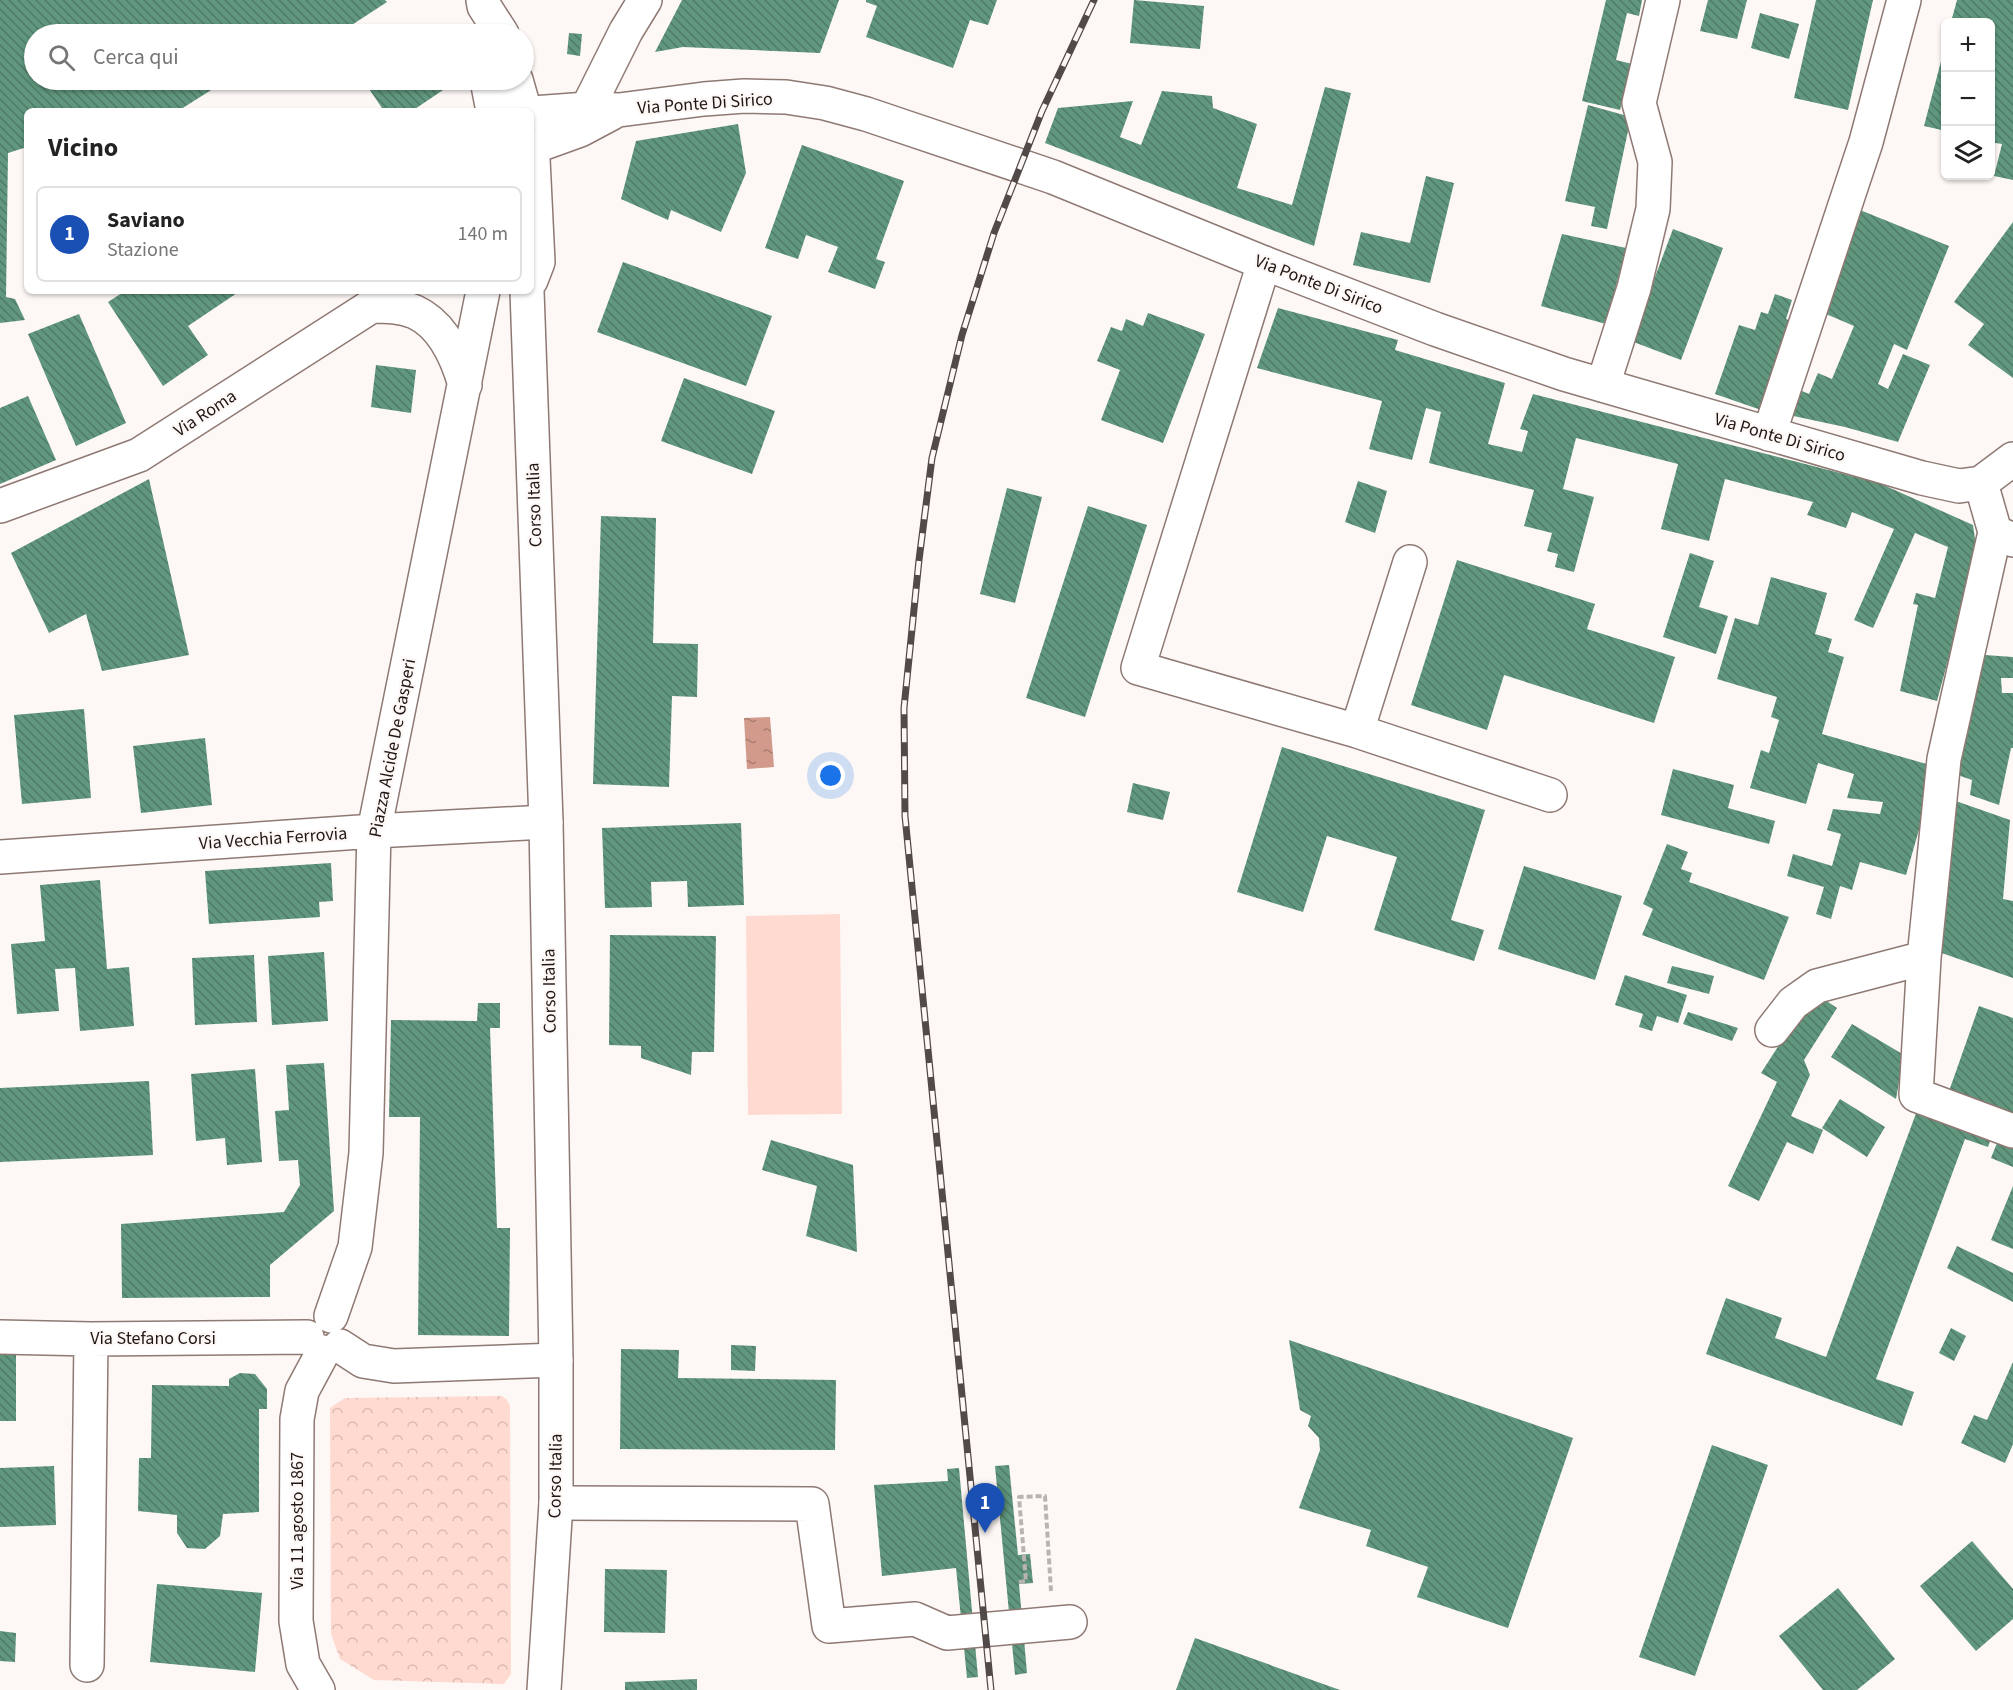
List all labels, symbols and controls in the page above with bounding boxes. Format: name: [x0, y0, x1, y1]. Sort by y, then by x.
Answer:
map controls: [1941, 18, 1995, 180]
button: +: [1941, 18, 1995, 72]
search box: [24, 24, 534, 90]
icon: search: [45, 41, 78, 74]
text: Cerca qui: [93, 41, 179, 73]
button: −: [1941, 72, 1995, 126]
street label: Via Ponte Di Sirico: [637, 86, 773, 121]
button: layers: [1941, 126, 1995, 180]
text: Vicino: [48, 129, 118, 166]
text: Saviano: [107, 204, 185, 236]
text: 1: [64, 220, 75, 248]
text: 140 m: [458, 220, 508, 248]
text: Stazione: [107, 236, 179, 264]
street label: Via Ponte Di Sirico: [1251, 249, 1387, 320]
street label: Via Roma: [169, 384, 242, 443]
street label: Via Ponte Di Sirico: [1711, 407, 1848, 468]
street label: Corso Italia: [521, 462, 548, 548]
street label: Piazza Alcide De Gasperi: [363, 657, 422, 840]
your location: [816, 761, 845, 790]
street label: Via Vecchia Ferrovia: [198, 821, 348, 856]
street label: Corso Italia: [536, 948, 563, 1034]
street label: Via Stefano Corsi: [90, 1326, 216, 1351]
street label: Corso Italia: [542, 1433, 569, 1519]
street label: Via 11 agosto 1867: [285, 1452, 310, 1590]
pin: 1: [966, 1484, 1004, 1533]

